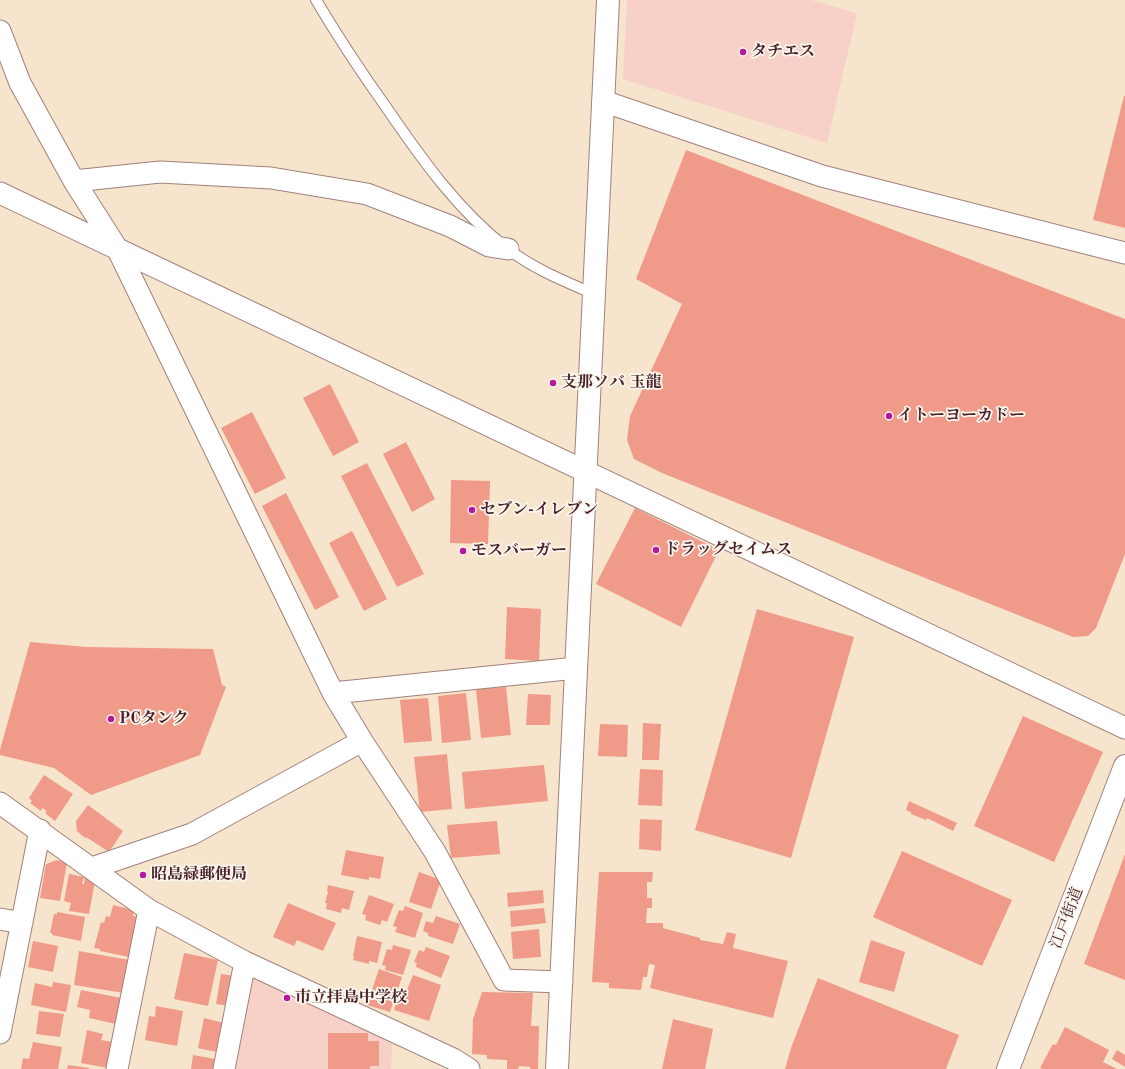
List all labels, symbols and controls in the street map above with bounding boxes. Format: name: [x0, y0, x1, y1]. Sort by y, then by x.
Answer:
place label: タチエス: [751, 42, 815, 62]
marker: タチエス: [738, 47, 748, 57]
place label: 支那ソバ 玉龍: [561, 373, 661, 393]
marker: 支那ソバ 玉龍: [548, 378, 558, 388]
place label: イトーヨーカドー: [897, 406, 1025, 426]
marker: イトーヨーカドー: [884, 411, 894, 421]
place label: セブン-イレブン: [480, 500, 598, 520]
marker: セブン-イレブン: [467, 505, 477, 515]
place label: ドラッグセイムス: [664, 540, 792, 560]
place label: モスバーガー: [471, 541, 567, 561]
marker: ドラッグセイムス: [651, 545, 661, 555]
marker: モスバーガー: [458, 546, 468, 556]
place label: PCタンク: [119, 709, 189, 729]
marker: PCタンク: [106, 714, 116, 724]
place label: 昭島緑郵便局: [151, 865, 247, 885]
marker: 昭島緑郵便局: [138, 870, 148, 880]
street label: 江戸街道: [1047, 885, 1087, 951]
place label: 市立拝島中学校: [295, 988, 407, 1008]
marker: 市立拝島中学校: [282, 993, 292, 1003]

